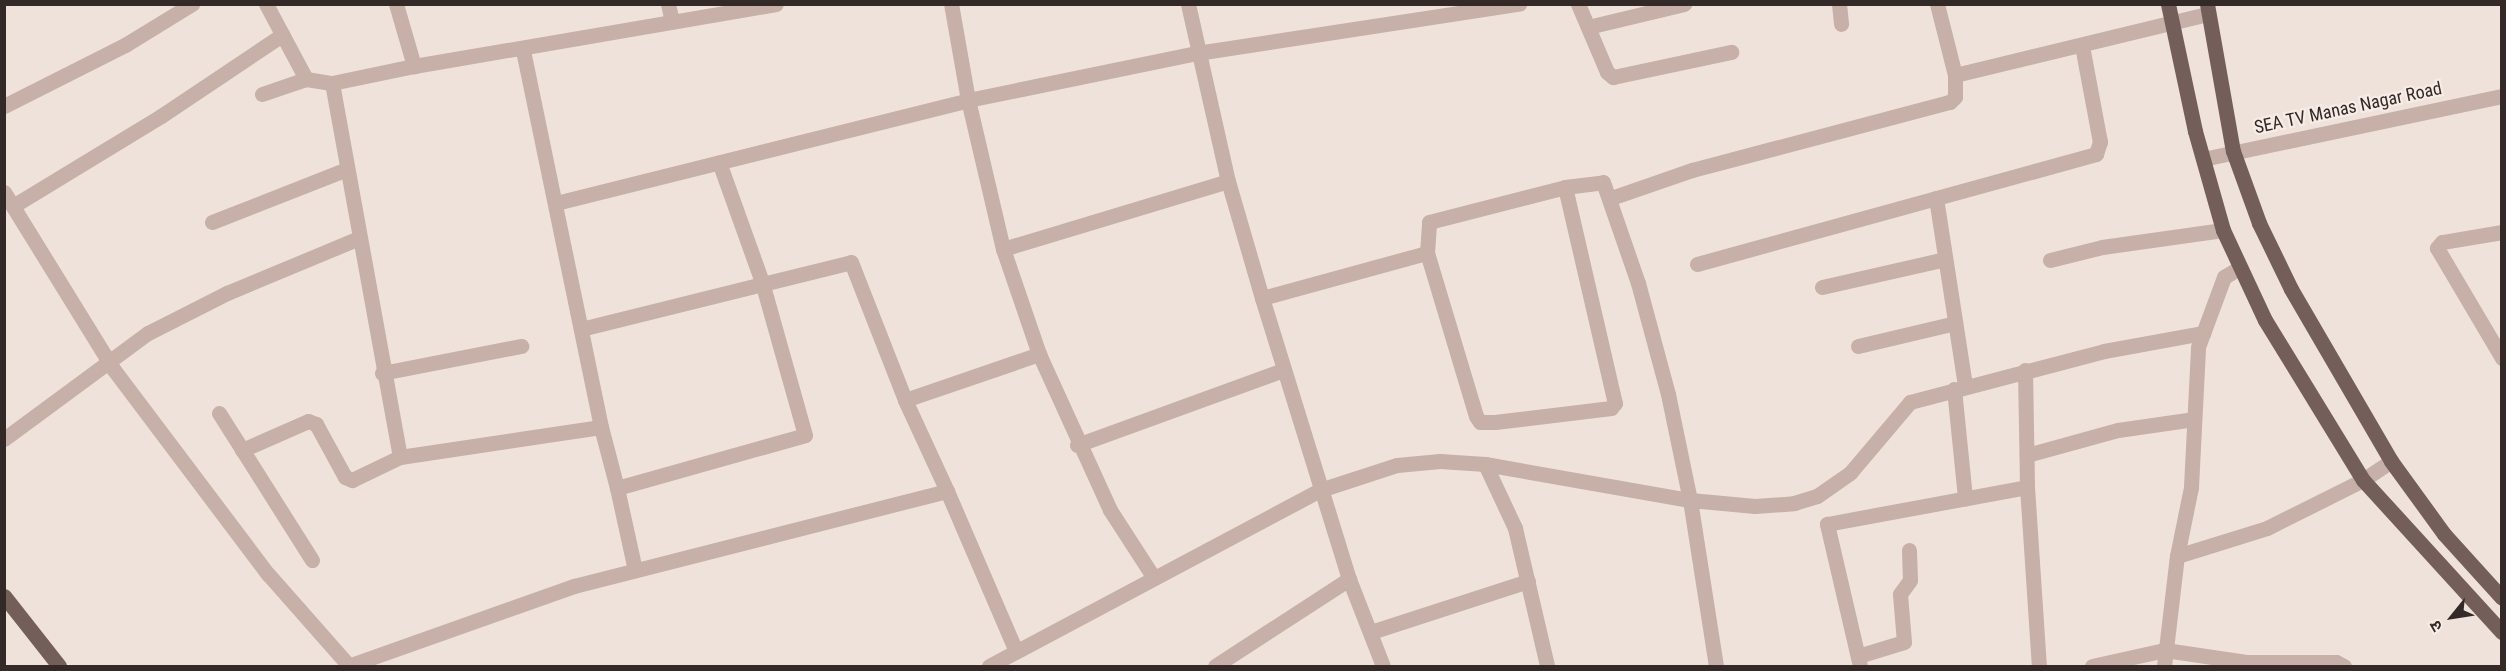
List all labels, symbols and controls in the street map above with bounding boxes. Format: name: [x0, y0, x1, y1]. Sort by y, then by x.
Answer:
street label: SEA TV Manas Nagar Road: [2252, 78, 2444, 138]
north arrow: [2422, 587, 2482, 647]
text: उ: [2425, 617, 2447, 635]

